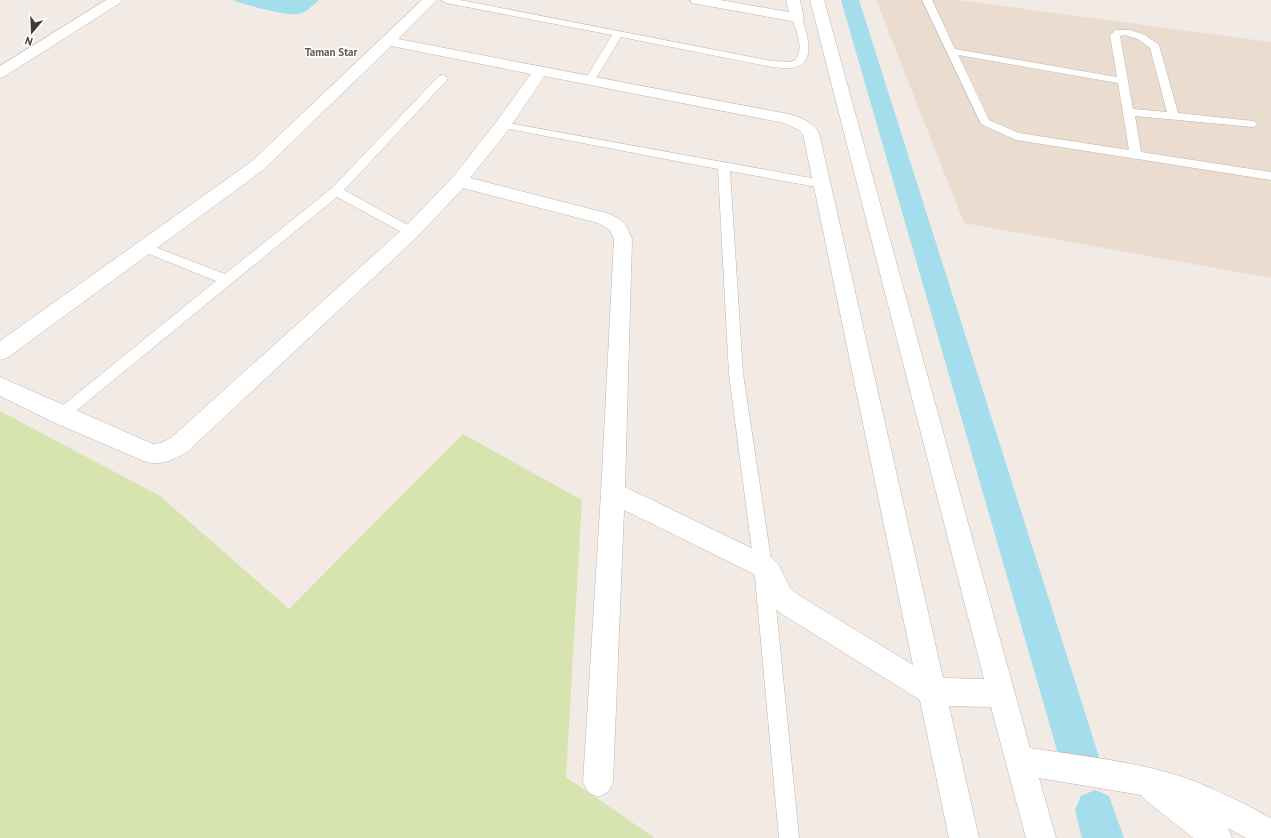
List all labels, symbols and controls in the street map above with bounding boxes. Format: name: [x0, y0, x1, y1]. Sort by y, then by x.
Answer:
north arrow: [12, 12, 52, 52]
text: N: [23, 34, 34, 49]
district label: Taman Star: [305, 45, 357, 59]

